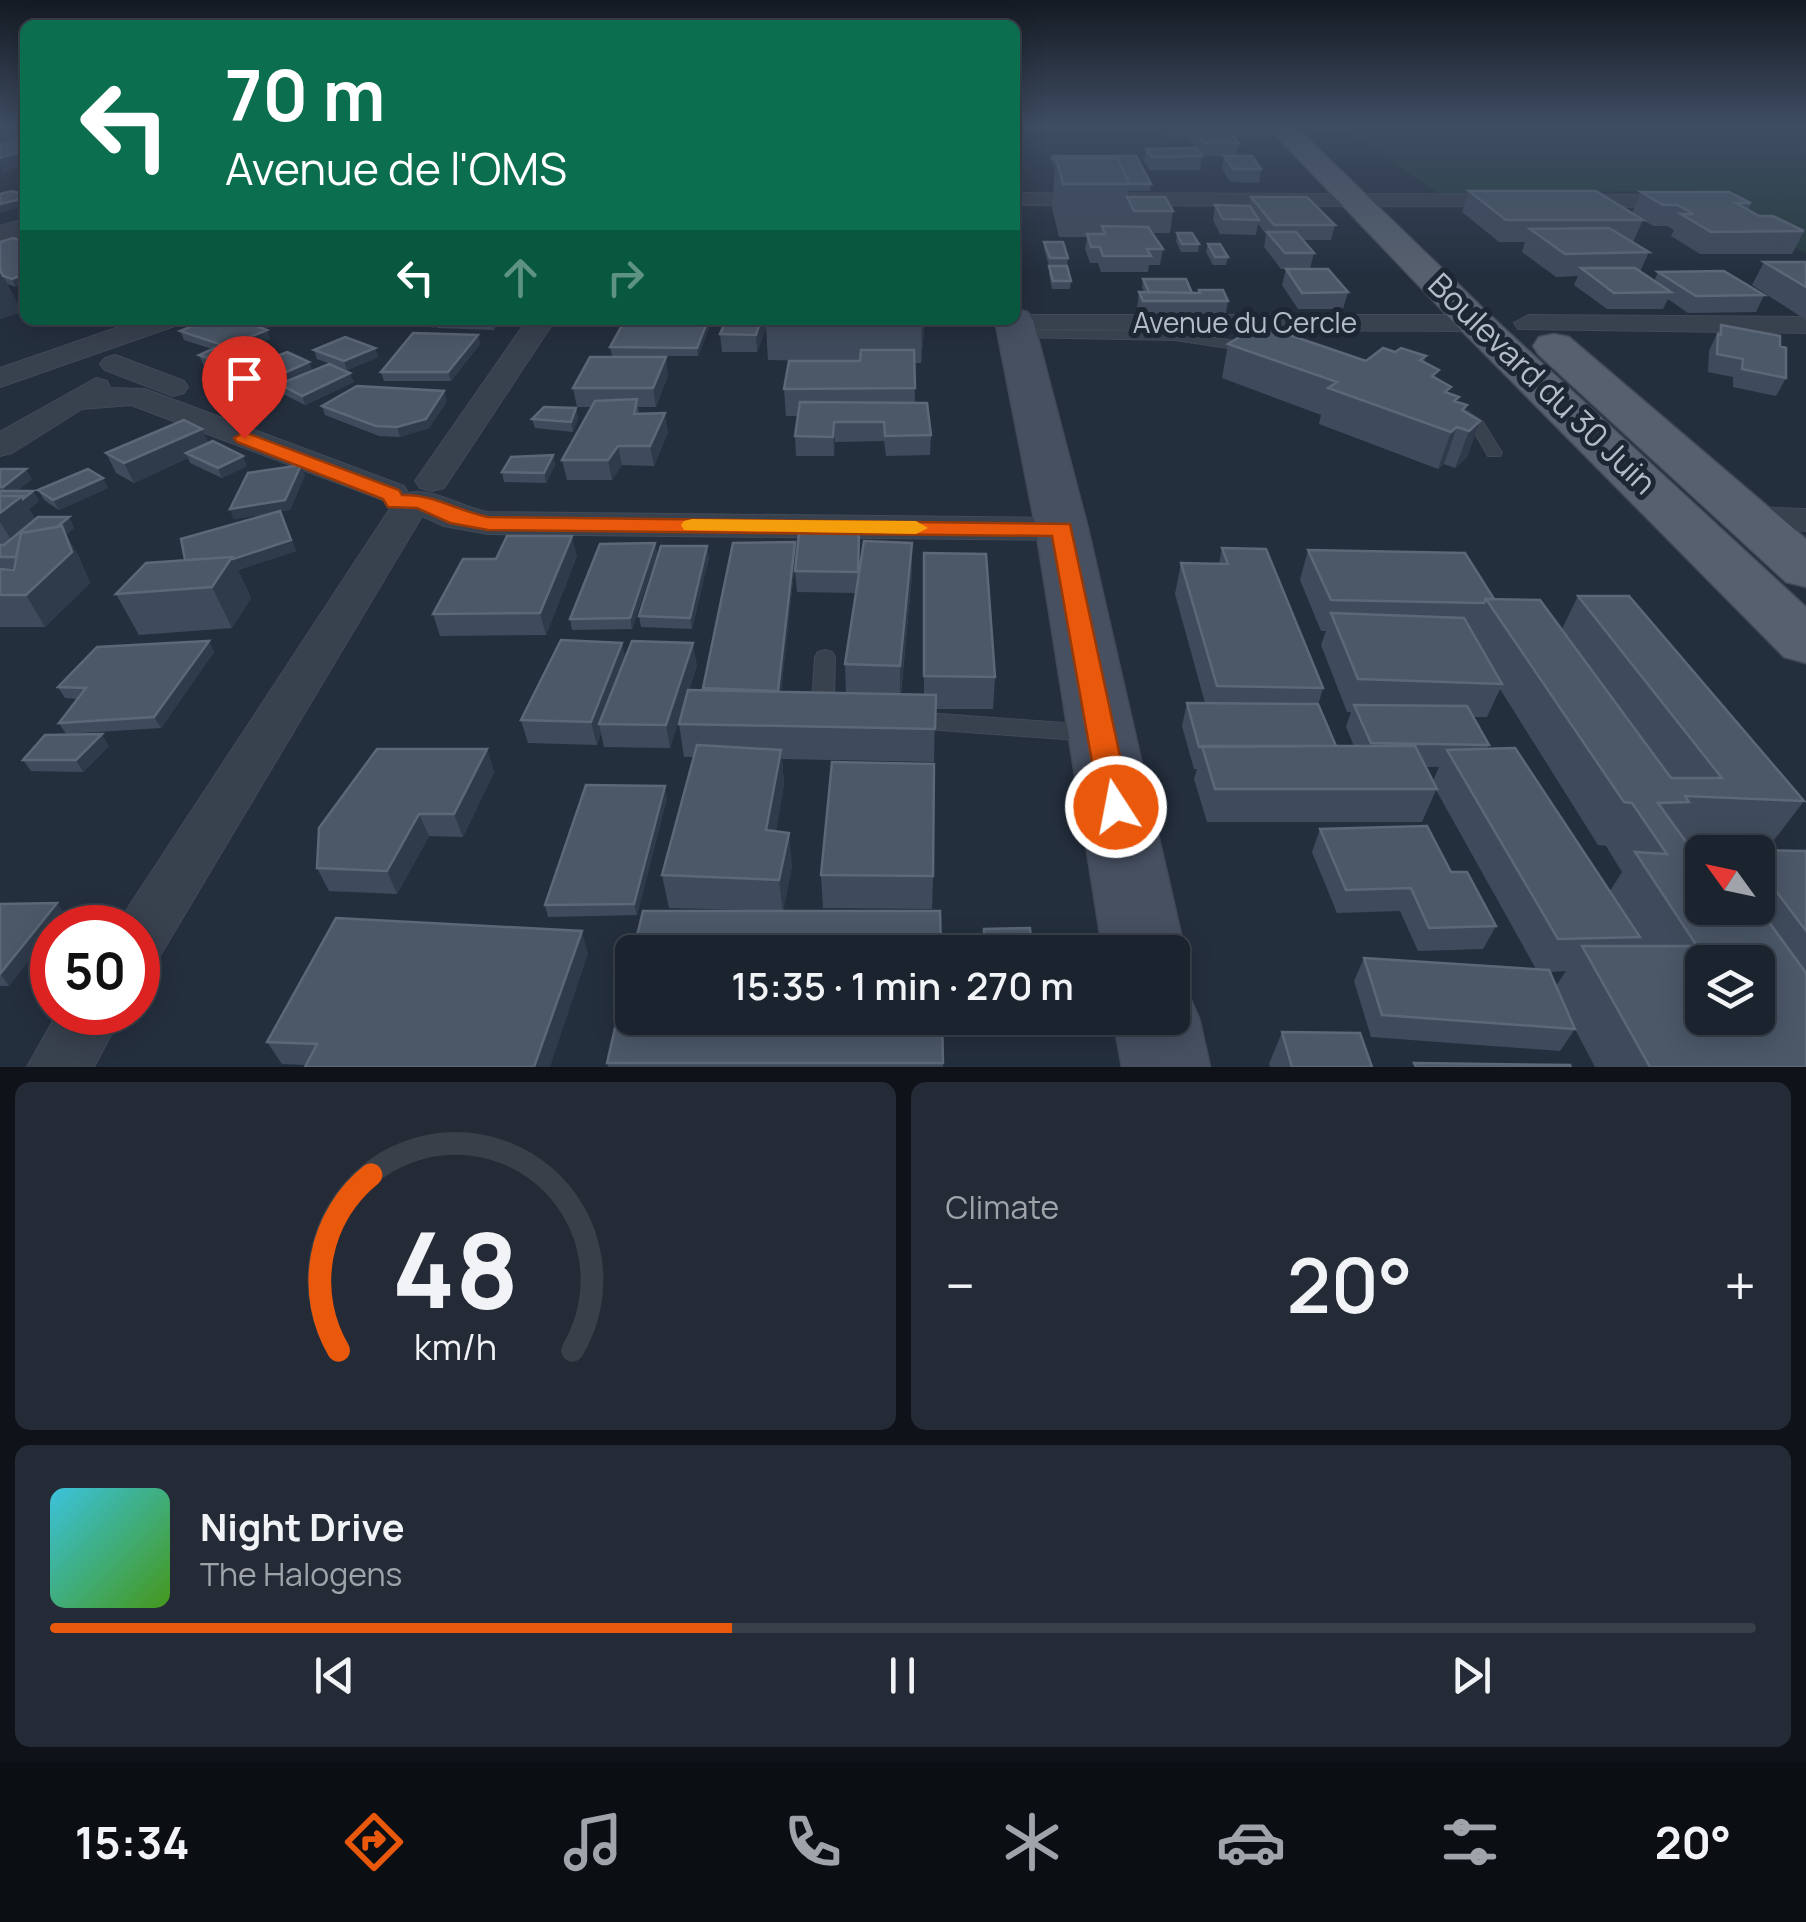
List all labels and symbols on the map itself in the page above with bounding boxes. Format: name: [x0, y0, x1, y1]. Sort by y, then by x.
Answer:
street label: Boulevard du 30 Juin: [1419, 263, 1666, 504]
street label: Avenue du Cercle: [1133, 303, 1357, 341]
pin: [202, 336, 287, 439]
position arrow: [1064, 755, 1168, 859]
north arrow: [1685, 835, 1775, 925]
speed limit sign: 50: [30, 905, 160, 1035]

